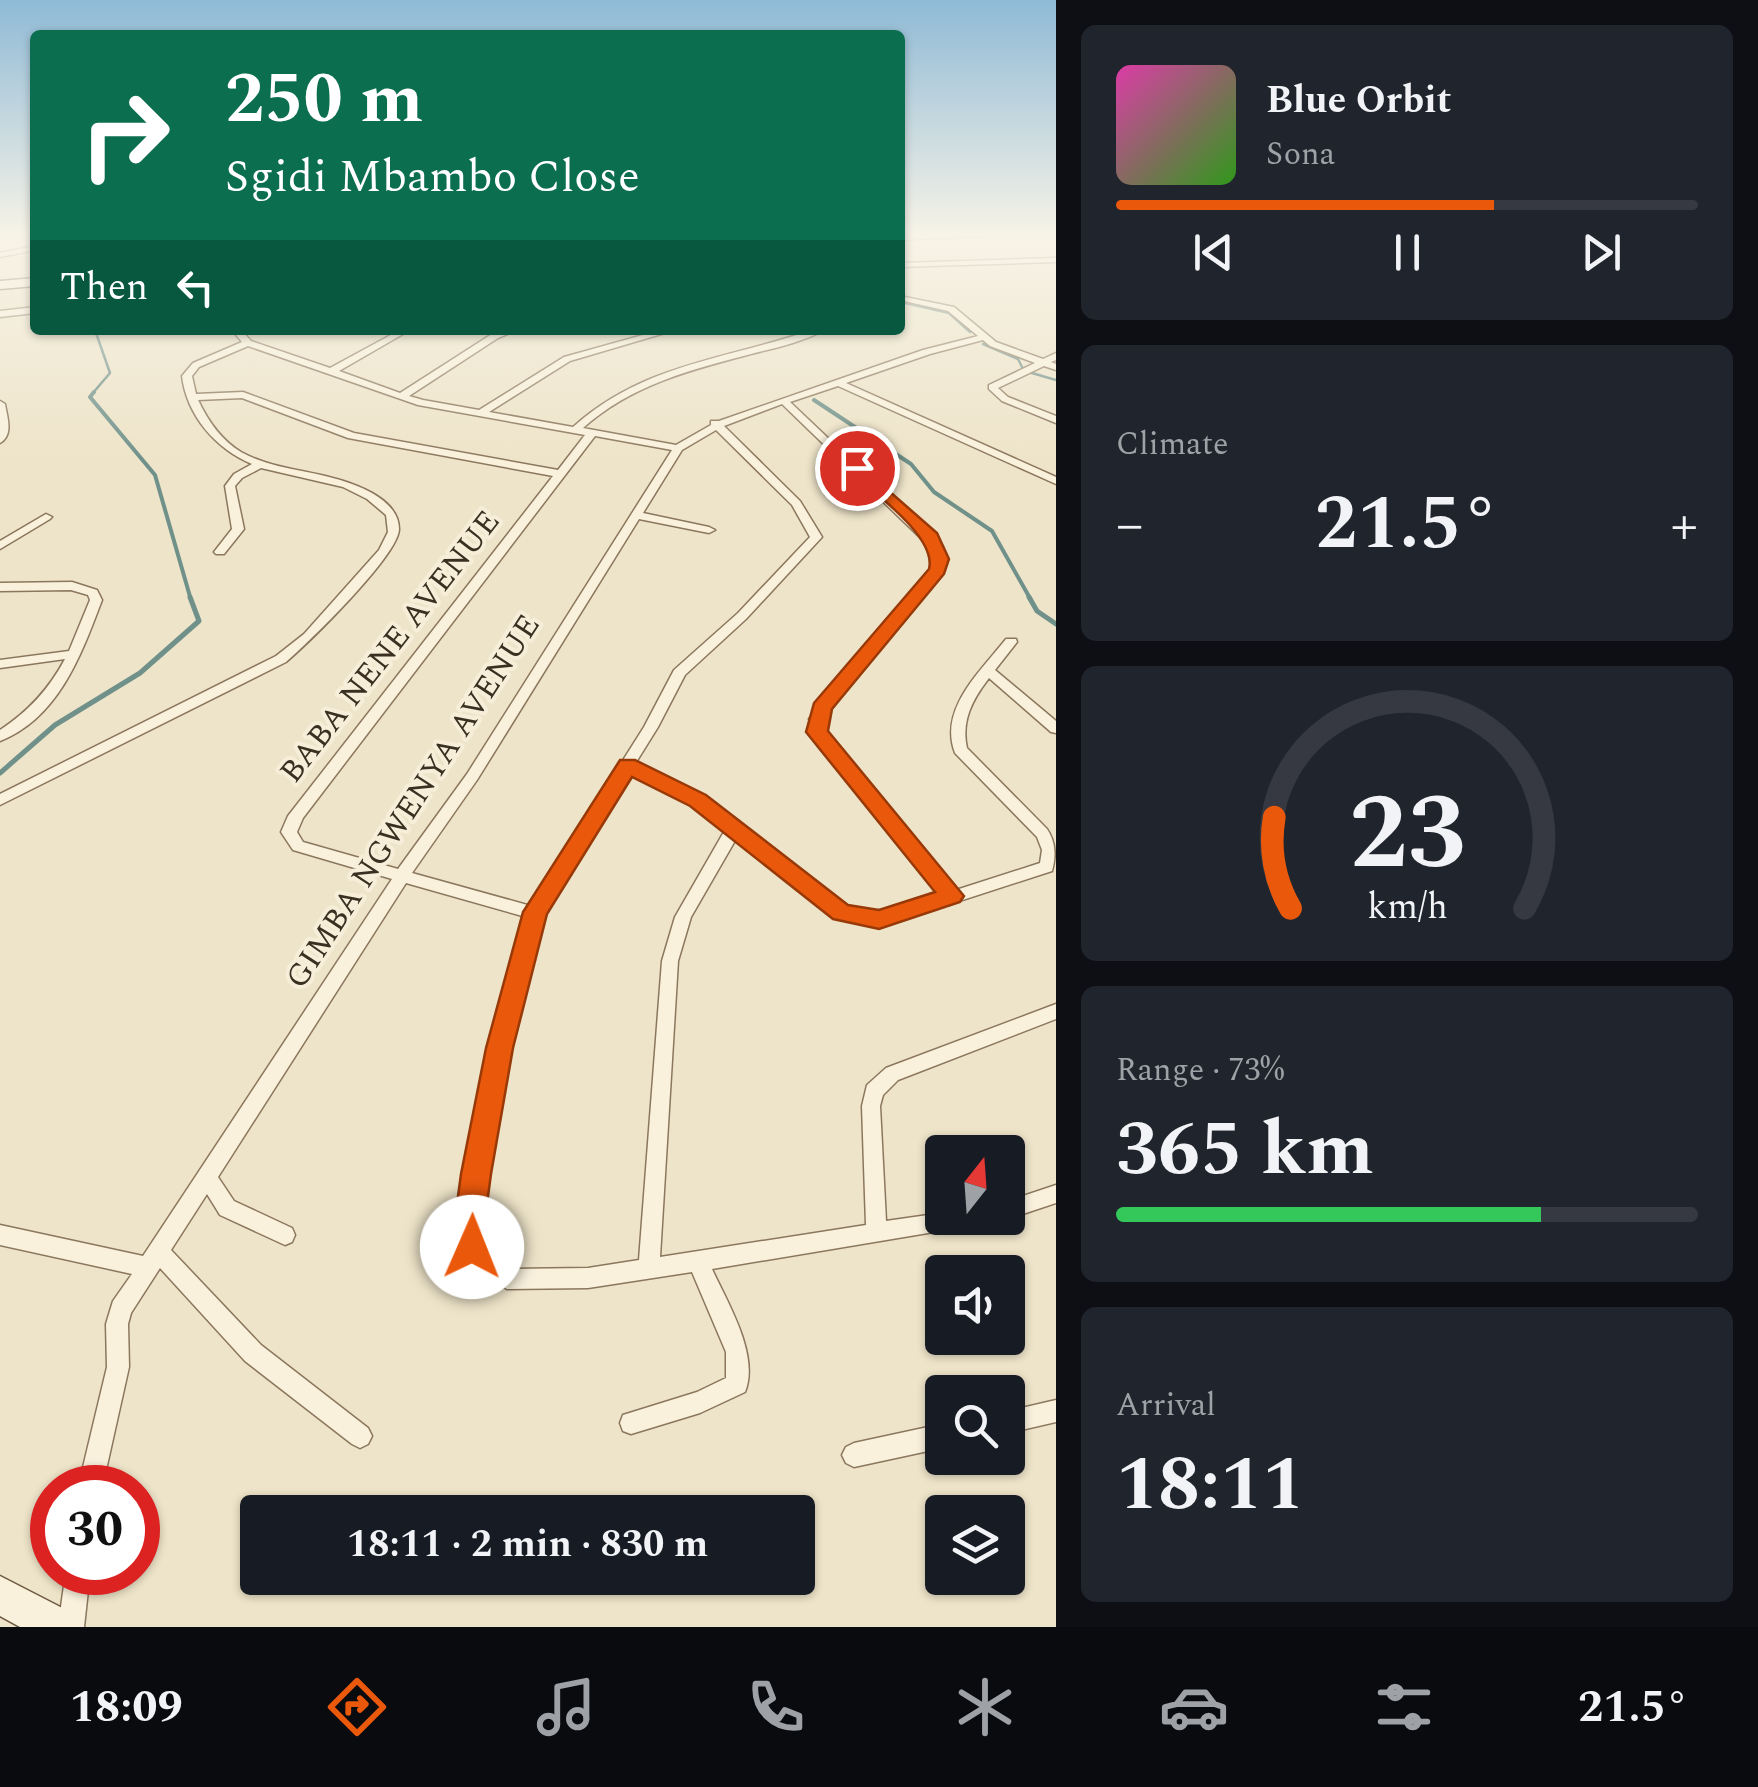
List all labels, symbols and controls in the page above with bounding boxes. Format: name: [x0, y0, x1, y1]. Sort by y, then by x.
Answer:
text: 250 m: [225, 47, 423, 153]
icon: right: [60, 70, 190, 200]
text: Blue Orbit: [1266, 72, 1451, 130]
text: Sona: [1266, 130, 1335, 179]
text: Sgidi Mbambo Close: [225, 143, 640, 212]
icon: previous: [1186, 225, 1241, 280]
icon: pause: [1380, 225, 1435, 280]
icon: next: [1574, 225, 1629, 280]
text: Then: [60, 259, 148, 317]
icon: left: [168, 260, 223, 315]
text: Climate: [1116, 420, 1228, 469]
pin: [815, 426, 900, 511]
icon: arrive: [830, 441, 885, 496]
text: 21.5°: [1315, 468, 1499, 582]
text: −: [1116, 484, 1144, 567]
text: +: [1670, 484, 1698, 567]
street label: BABA NENE AVENUE: [268, 500, 513, 794]
street label: GIMBA NGWENYA AVENUE: [273, 605, 553, 999]
text: 23: [1349, 756, 1465, 914]
text: km/h: [1367, 880, 1447, 935]
text: Range · 73%: [1116, 1046, 1284, 1095]
text: 365 km: [1116, 1094, 1374, 1208]
north arrow: [925, 1135, 1025, 1235]
map controls: [925, 1135, 1025, 1595]
position arrow: [420, 1195, 524, 1299]
button: sound: [925, 1255, 1025, 1355]
button: search: [925, 1375, 1025, 1475]
text: Arrival: [1116, 1381, 1216, 1430]
text: 18:11: [1116, 1429, 1304, 1543]
speed limit sign: 30: [30, 1465, 160, 1595]
button: layers: [925, 1495, 1025, 1595]
text: 18:11 · 2 min · 830 m: [347, 1516, 708, 1574]
icon: directions: [322, 1672, 392, 1742]
icon: music: [531, 1672, 601, 1742]
icon: phone: [741, 1672, 811, 1742]
icon: climate: [950, 1672, 1020, 1742]
icon: car: [1159, 1672, 1229, 1742]
icon: filters: [1369, 1672, 1439, 1742]
text: 18:09: [70, 1673, 183, 1742]
text: 21.5°: [1578, 1673, 1688, 1742]

